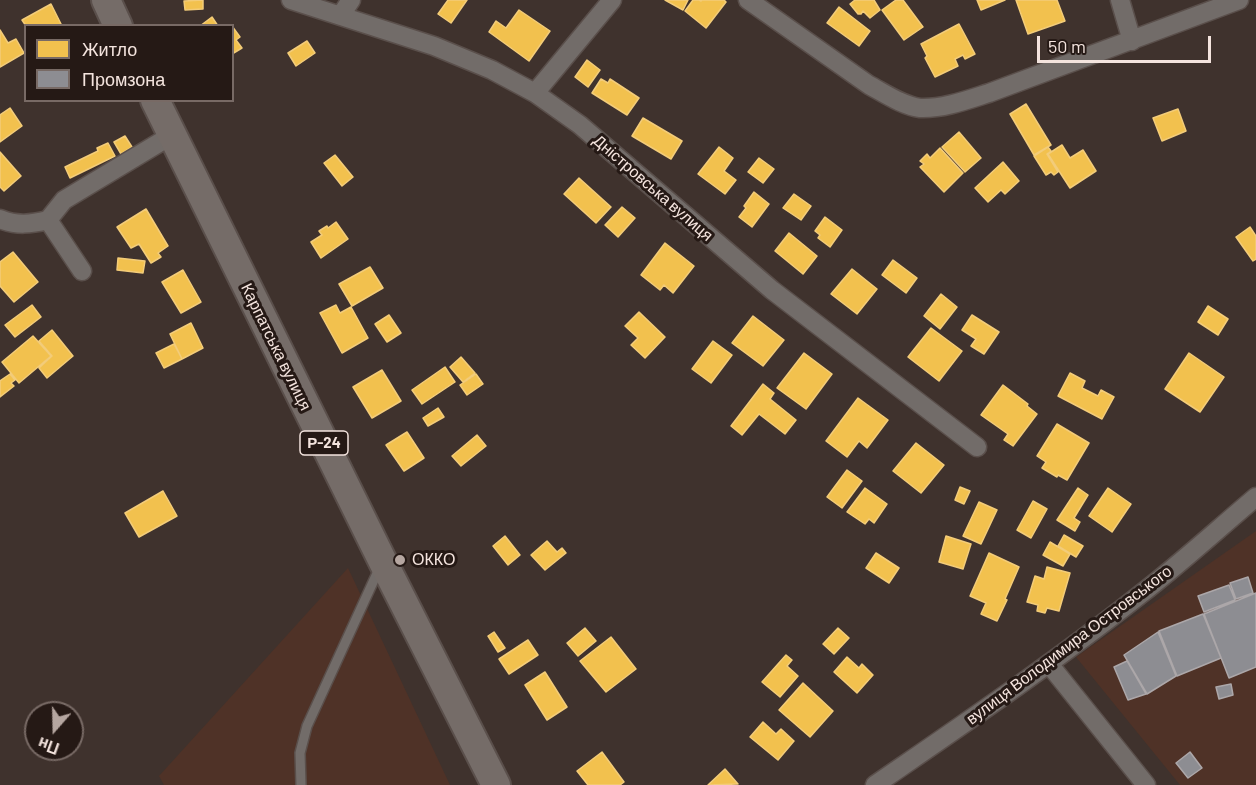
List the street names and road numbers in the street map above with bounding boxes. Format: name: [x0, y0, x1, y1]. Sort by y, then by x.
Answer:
street label: Дністровська вулиця: [589, 131, 717, 245]
street label: Карпатська вулиця: [237, 280, 315, 414]
road number: Р-24: [300, 431, 348, 455]
street label: вулиця Володимира Островського: [962, 561, 1176, 729]

